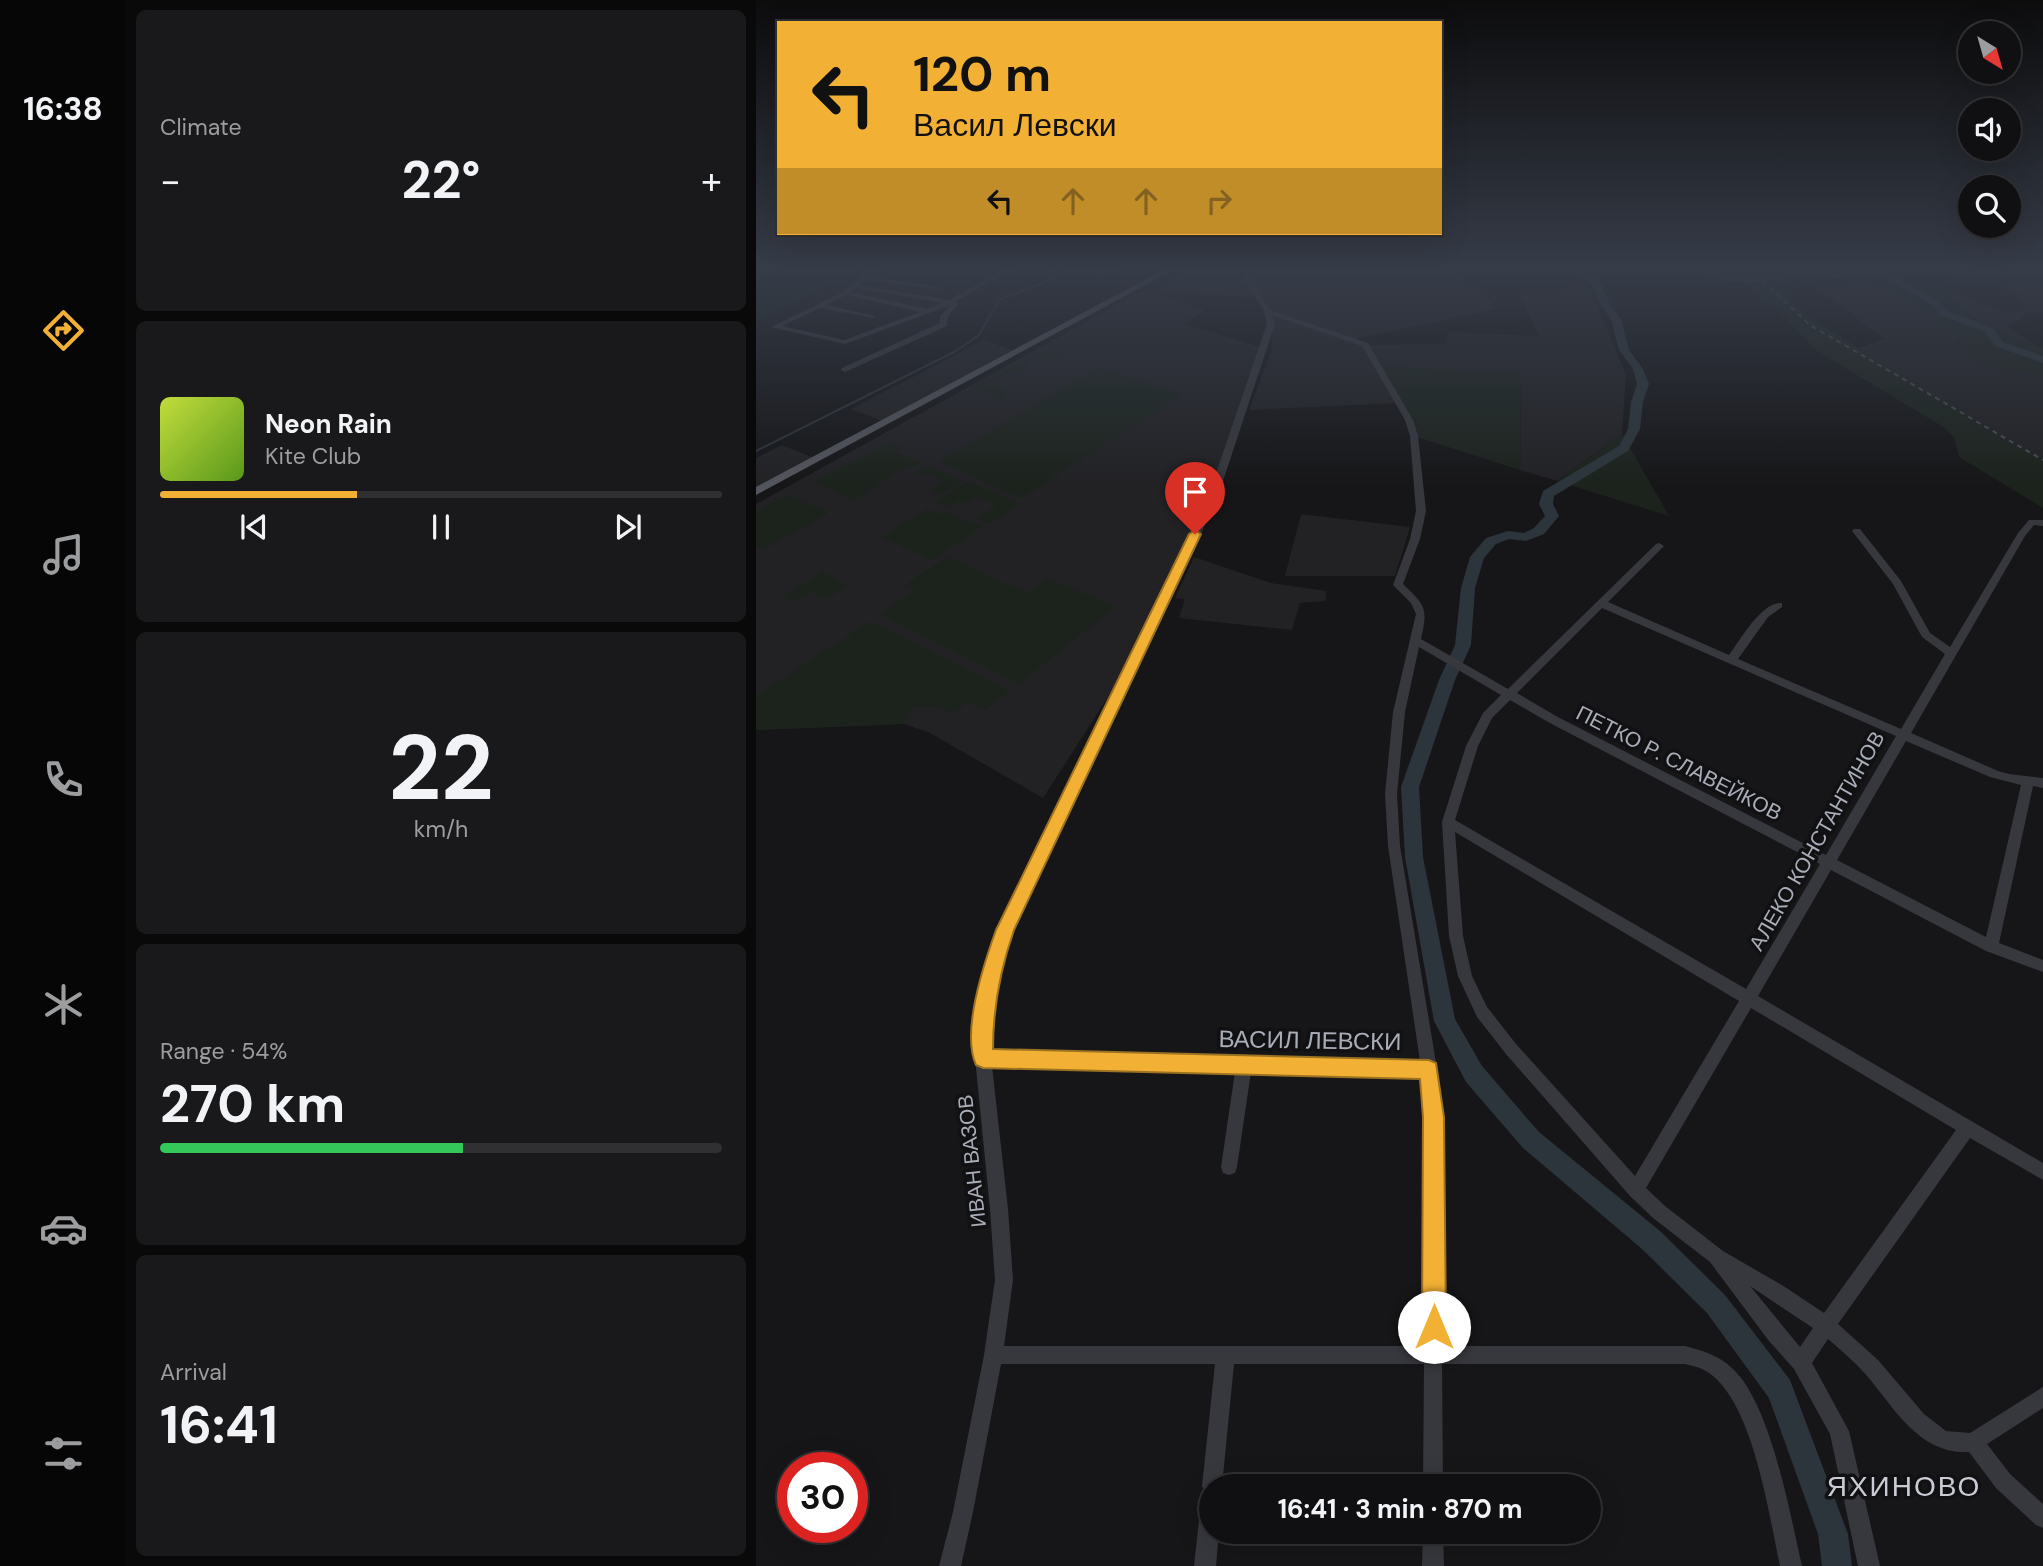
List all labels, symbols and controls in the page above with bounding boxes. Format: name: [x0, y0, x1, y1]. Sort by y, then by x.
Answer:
north arrow: [1958, 21, 2021, 84]
map controls: [1958, 21, 2021, 238]
text: 120 m: [913, 42, 1051, 106]
icon: left: [798, 49, 889, 140]
text: 16:38: [23, 88, 103, 130]
button: sound: [1958, 98, 2021, 161]
text: Васил Левски: [913, 104, 1117, 146]
text: Climate: [160, 112, 242, 142]
text: 22°: [402, 146, 480, 214]
text: −: [160, 156, 181, 206]
text: +: [701, 156, 722, 206]
button: search: [1958, 175, 2021, 238]
icon: left: [981, 182, 1019, 220]
icon: ahead: [1054, 182, 1092, 220]
icon: ahead: [1127, 182, 1165, 220]
icon: right: [1200, 182, 1238, 220]
icon: directions: [39, 306, 88, 355]
text: Neon Rain: [265, 407, 392, 441]
text: Kite Club: [265, 441, 361, 471]
pin: [1165, 462, 1225, 534]
icon: arrive: [1176, 473, 1214, 511]
icon: previous: [235, 508, 273, 546]
icon: pause: [422, 508, 460, 546]
icon: next: [609, 508, 647, 546]
icon: music: [39, 530, 88, 579]
street label: ПЕТКО Р. СЛАВЕЙКОВ: [1571, 699, 1787, 827]
text: 22: [388, 709, 494, 827]
street label: АЛЕКО КОНСТАНТИНОВ: [1743, 726, 1891, 956]
icon: phone: [39, 755, 88, 804]
text: km/h: [414, 814, 468, 844]
icon: climate: [39, 980, 88, 1029]
street label: ВАСИЛ ЛЕВСКИ: [1218, 1023, 1402, 1057]
text: Range · 54%: [160, 1036, 287, 1066]
text: 270 km: [160, 1070, 345, 1138]
street label: ИВАН ВАЗОВ: [951, 1093, 993, 1229]
icon: car: [39, 1204, 88, 1253]
position arrow: [1397, 1290, 1471, 1364]
text: Arrival: [160, 1357, 227, 1387]
text: 16:41: [160, 1391, 278, 1459]
icon: filters: [39, 1429, 88, 1478]
speed limit sign: 30: [777, 1452, 868, 1543]
district label: ЯХИНОВО: [1827, 1468, 1981, 1505]
text: 16:41 · 3 min · 870 m: [1278, 1492, 1522, 1526]

